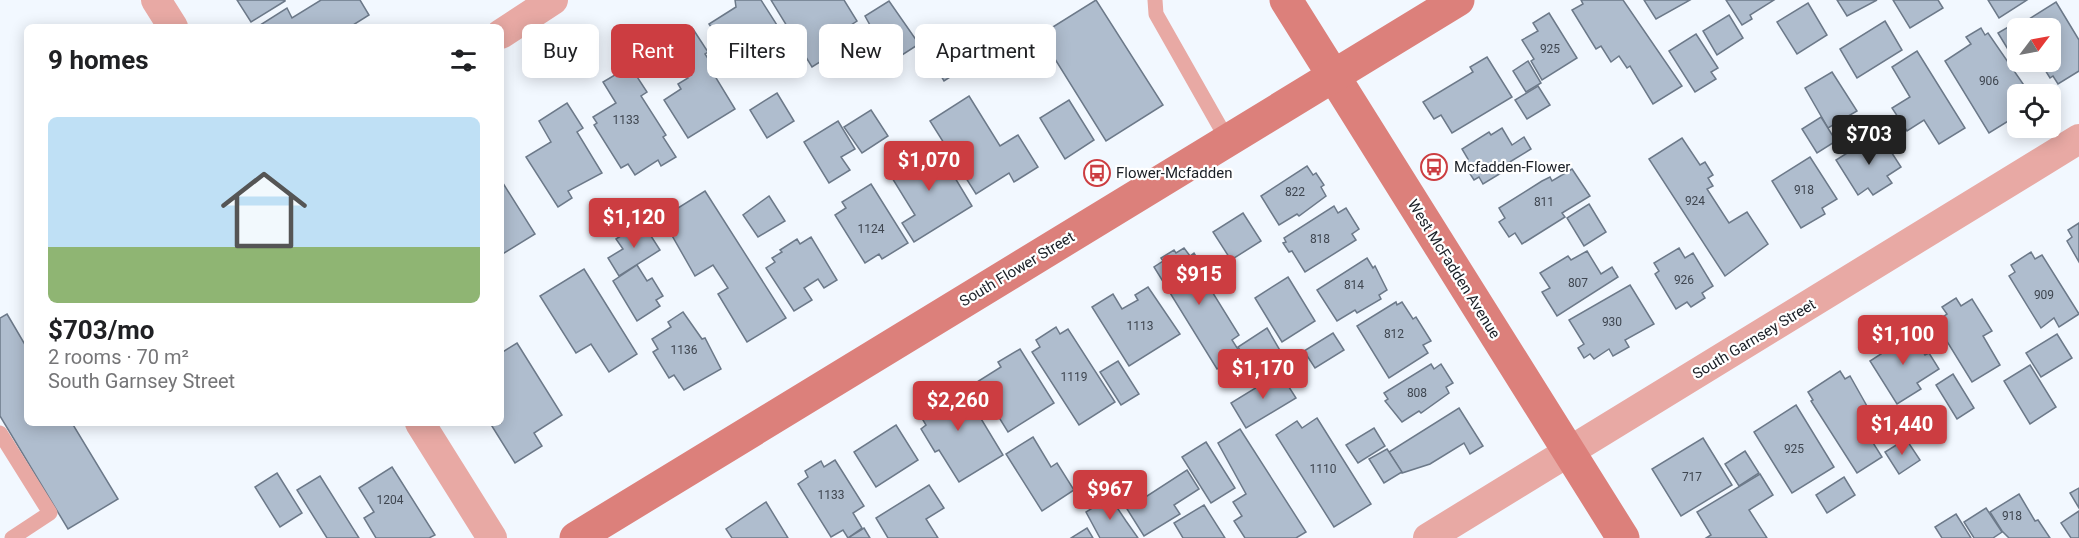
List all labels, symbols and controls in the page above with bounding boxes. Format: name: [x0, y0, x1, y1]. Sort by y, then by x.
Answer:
north arrow: [2007, 18, 2061, 72]
map controls: [2007, 18, 2061, 138]
chip: Buy: [522, 24, 599, 78]
chip: Rent: [611, 24, 695, 78]
chip: Filters: [707, 24, 807, 78]
chip: New: [819, 24, 903, 78]
chip: Apartment: [915, 24, 1056, 78]
house number: 925: [1540, 42, 1560, 56]
icon: filters: [447, 44, 480, 77]
text: 9 homes: [48, 45, 149, 75]
house number: 906: [1979, 74, 1999, 88]
button: locate: [2007, 84, 2061, 138]
house number: 1133: [613, 113, 639, 127]
pin: $703: [1833, 115, 1905, 166]
text: $703: [1846, 122, 1892, 146]
pin: $1,070: [880, 141, 978, 192]
text: $1,070: [898, 148, 960, 172]
bus stop icon: Mcfadden-Flower: [1419, 152, 1449, 182]
icon: home: [210, 156, 318, 264]
bus stop icon: Flower-Mcfadden: [1082, 158, 1112, 188]
place label: Mcfadden-Flower: [1454, 158, 1570, 176]
place label: Flower-Mcfadden: [1116, 164, 1232, 182]
house number: 918: [1794, 183, 1814, 197]
house number: 822: [1285, 185, 1305, 199]
house number: 924: [1685, 194, 1705, 208]
house number: 811: [1534, 195, 1554, 209]
street label: West McFadden Avenue: [1404, 196, 1504, 342]
pin: $1,120: [585, 198, 683, 249]
text: $1,120: [603, 205, 665, 229]
house number: 1124: [858, 222, 885, 236]
street label: South Flower Street: [956, 228, 1078, 310]
house number: 818: [1310, 232, 1330, 246]
pin: $915: [1163, 255, 1235, 306]
text: $915: [1176, 262, 1222, 286]
house number: 926: [1674, 273, 1694, 287]
house number: 807: [1568, 276, 1588, 290]
house number: 814: [1344, 278, 1364, 292]
house number: 909: [2034, 288, 2054, 302]
street label: South Garnsey Street: [1689, 295, 1819, 383]
text: $703/mo: [48, 315, 155, 345]
house number: 930: [1602, 315, 1622, 329]
pin: $1,100: [1854, 315, 1952, 366]
house number: 1113: [1127, 319, 1153, 333]
text: $1,100: [1872, 322, 1934, 346]
house number: 812: [1384, 327, 1404, 341]
house number: 1136: [671, 343, 698, 357]
text: 2 rooms · 70 m²: [48, 345, 189, 369]
pin: $1,170: [1214, 349, 1312, 400]
text: $1,170: [1232, 356, 1294, 380]
text: South Garnsey Street: [48, 369, 235, 393]
house number: 1119: [1061, 370, 1087, 384]
pin: $2,260: [909, 381, 1007, 432]
house number: 808: [1407, 386, 1427, 400]
text: $2,260: [927, 388, 989, 412]
pin: $1,440: [1853, 405, 1951, 456]
text: $1,440: [1871, 412, 1933, 436]
house number: 925: [1784, 442, 1804, 456]
house number: 1110: [1310, 462, 1337, 476]
pin: $967: [1074, 470, 1146, 521]
house number: 717: [1682, 470, 1702, 484]
text: $967: [1087, 477, 1133, 501]
house number: 1133: [818, 488, 844, 502]
house number: 1204: [377, 493, 404, 507]
house number: 918: [2002, 509, 2022, 523]

